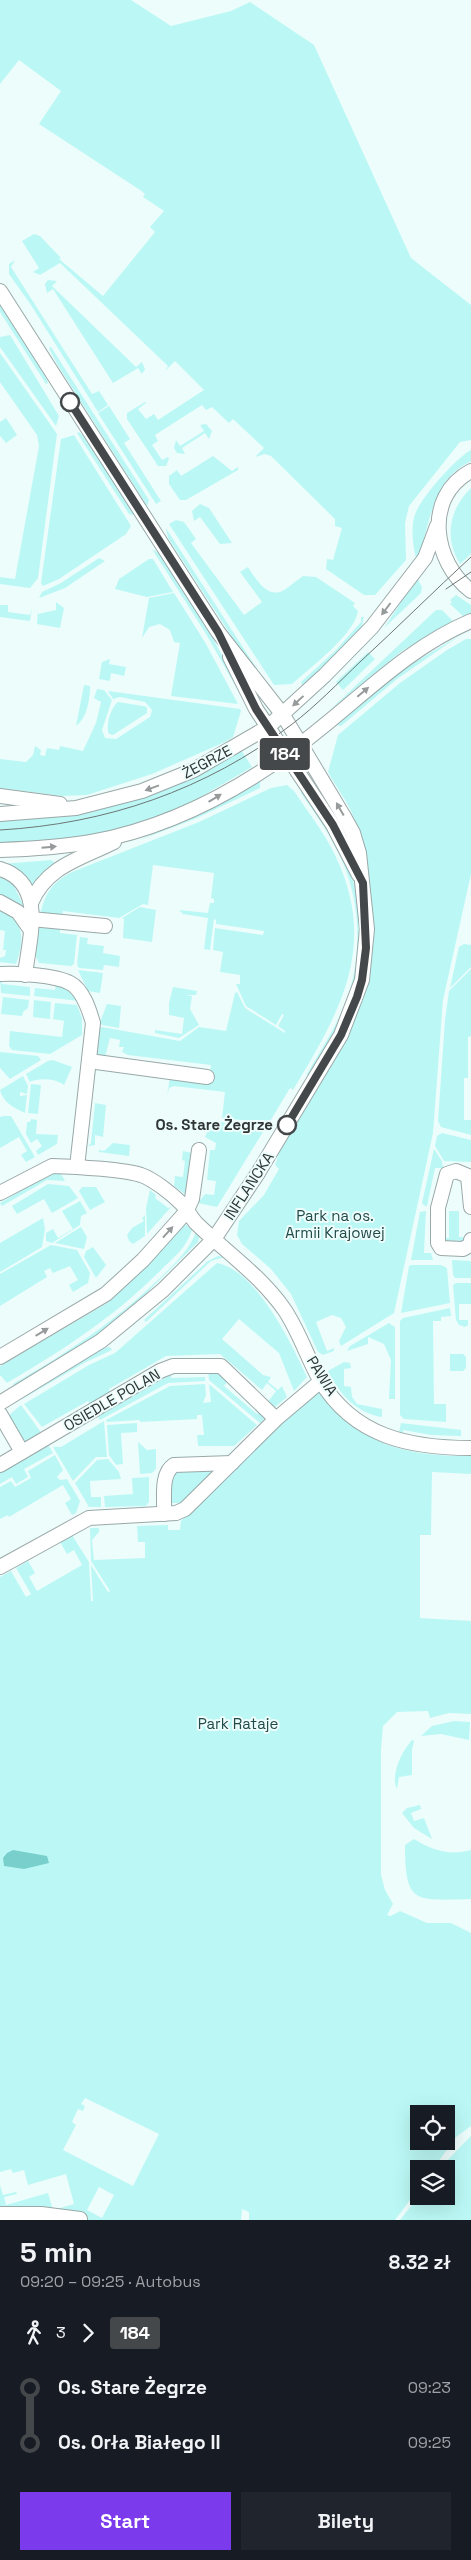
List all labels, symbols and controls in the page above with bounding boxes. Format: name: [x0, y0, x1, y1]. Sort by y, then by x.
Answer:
unlabelled marker: [60, 392, 80, 412]
one-way arrow: [380, 602, 391, 615]
one-way arrow: [357, 686, 370, 697]
one-way arrow: [293, 695, 305, 707]
line badge: 184: [256, 738, 314, 770]
street label: ŻEGRZE: [179, 741, 235, 783]
text: 184: [270, 742, 300, 765]
one-way arrow: [145, 785, 160, 792]
one-way arrow: [208, 794, 221, 803]
one-way arrow: [335, 802, 344, 815]
one-way arrow: [41, 843, 57, 851]
place label: Os. Stare Żegrze: [155, 1115, 273, 1134]
marker: Os. Stare Żegrze: [277, 1115, 297, 1135]
street label: INFLANCKA: [219, 1148, 278, 1223]
park label: Park na os. Armii Krajowej: [285, 1206, 385, 1242]
one-way arrow: [163, 1226, 174, 1239]
one-way arrow: [35, 1328, 48, 1337]
street label: PAWIA: [303, 1352, 342, 1400]
street label: OSIEDLE POLAN: [60, 1364, 163, 1435]
park label: Park Rataje: [198, 1714, 278, 1733]
map controls: [410, 2105, 455, 2205]
button: locate: [410, 2105, 455, 2150]
button: layers: [410, 2160, 455, 2205]
text: 5 min: [20, 2234, 93, 2270]
text: 8.32 zł: [389, 2250, 451, 2275]
text: 09:20 – 09:25 · Autobus: [20, 2271, 201, 2292]
icon: walk: [20, 2319, 48, 2347]
icon: forward: [74, 2319, 102, 2347]
text: 184: [120, 2321, 150, 2344]
text: 3: [56, 2322, 66, 2343]
text: Os. Stare Żegrze: [58, 2375, 207, 2400]
text: 09:23: [408, 2377, 451, 2398]
text: Os. Orła Białego II: [58, 2430, 220, 2455]
text: 09:25: [408, 2432, 451, 2453]
button: Start: [20, 2492, 231, 2550]
button: Bilety: [241, 2492, 451, 2550]

